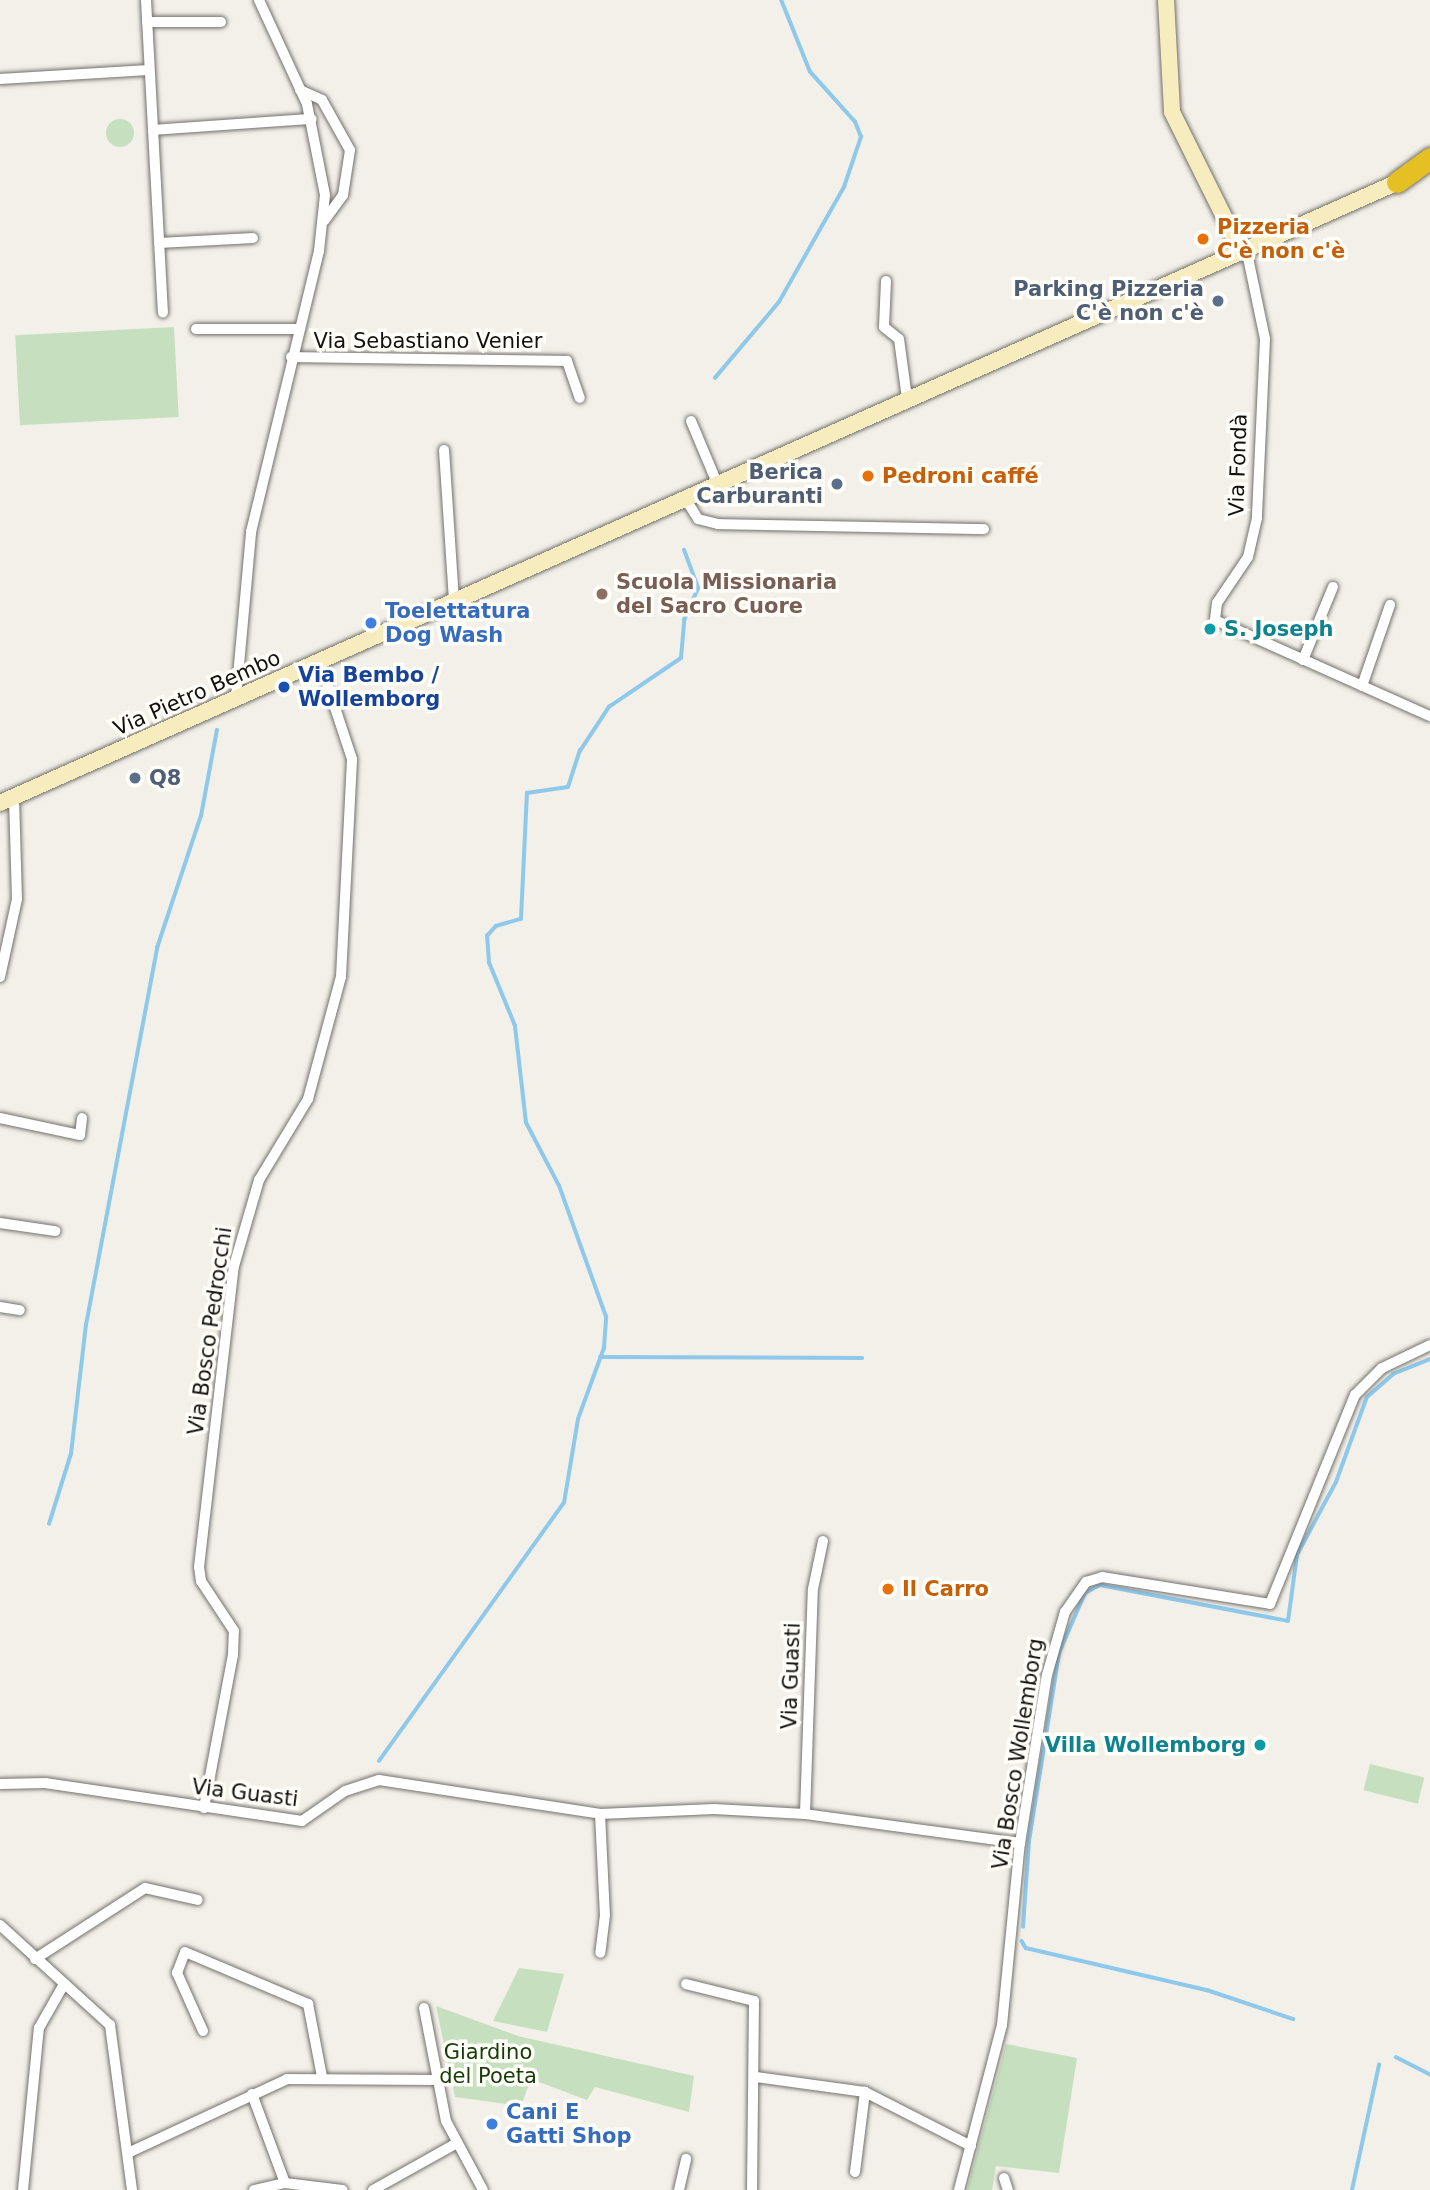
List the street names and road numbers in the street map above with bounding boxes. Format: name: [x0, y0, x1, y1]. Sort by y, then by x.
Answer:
street label: Via Sebastiano Venier: [314, 328, 542, 354]
street label: Via Fondà: [1224, 413, 1252, 517]
street label: Via Pietro Bembo: [110, 645, 284, 741]
street label: Via Bosco Pedrocchi: [183, 1225, 237, 1437]
street label: Via Guasti: [777, 1622, 805, 1730]
street label: Via Bosco Wollemborg: [987, 1637, 1049, 1871]
street label: Via Guasti: [190, 1774, 300, 1812]

